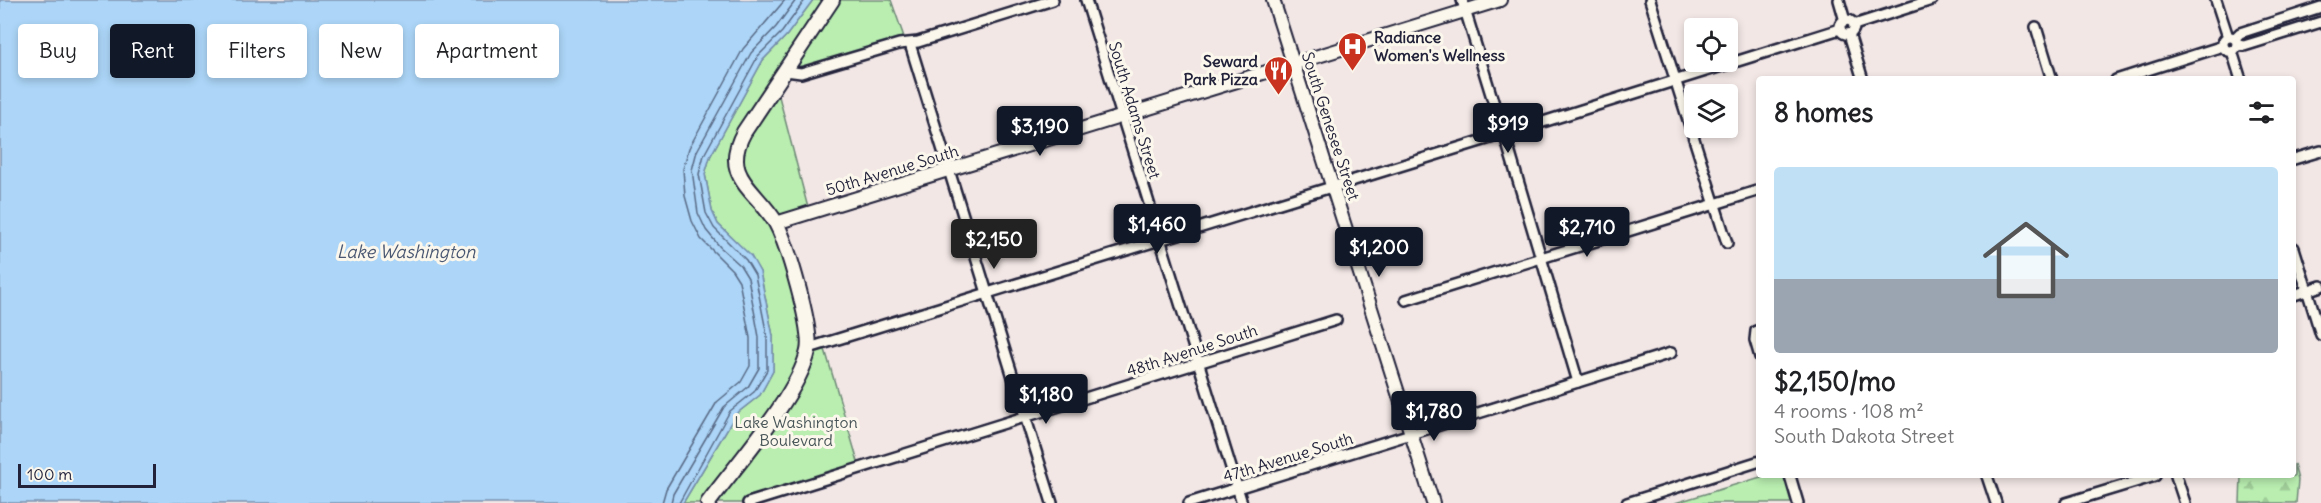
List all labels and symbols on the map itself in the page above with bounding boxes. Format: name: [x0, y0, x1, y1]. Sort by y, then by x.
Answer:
place label: Radiance Women's Wellness: [1374, 27, 1505, 65]
hospital icon: Radiance Women's Wellness: [1337, 30, 1369, 72]
street label: South Adams Street: [1105, 39, 1166, 182]
street label: South Genesee Street: [1298, 49, 1365, 203]
place label: Seward Park Pizza: [1184, 51, 1259, 89]
restaurant icon: Seward Park Pizza: [1263, 54, 1295, 96]
pin: $919: [1472, 103, 1544, 154]
pin: $3,190: [991, 106, 1089, 157]
street label: 50th Avenue South: [823, 140, 961, 200]
pin: $1,460: [1108, 204, 1206, 255]
pin: $2,710: [1538, 207, 1636, 258]
pin: $2,150: [945, 219, 1043, 270]
pin: $1,200: [1330, 227, 1428, 278]
water label: Lake Washington: [337, 240, 476, 263]
street label: 48th Avenue South: [1124, 319, 1260, 381]
pin: $1,180: [997, 374, 1095, 425]
pin: $1,780: [1385, 391, 1483, 442]
park label: Lake Washington Boulevard: [734, 412, 858, 450]
street label: 47th Avenue South: [1221, 428, 1355, 486]
scale bar: [18, 461, 156, 488]

